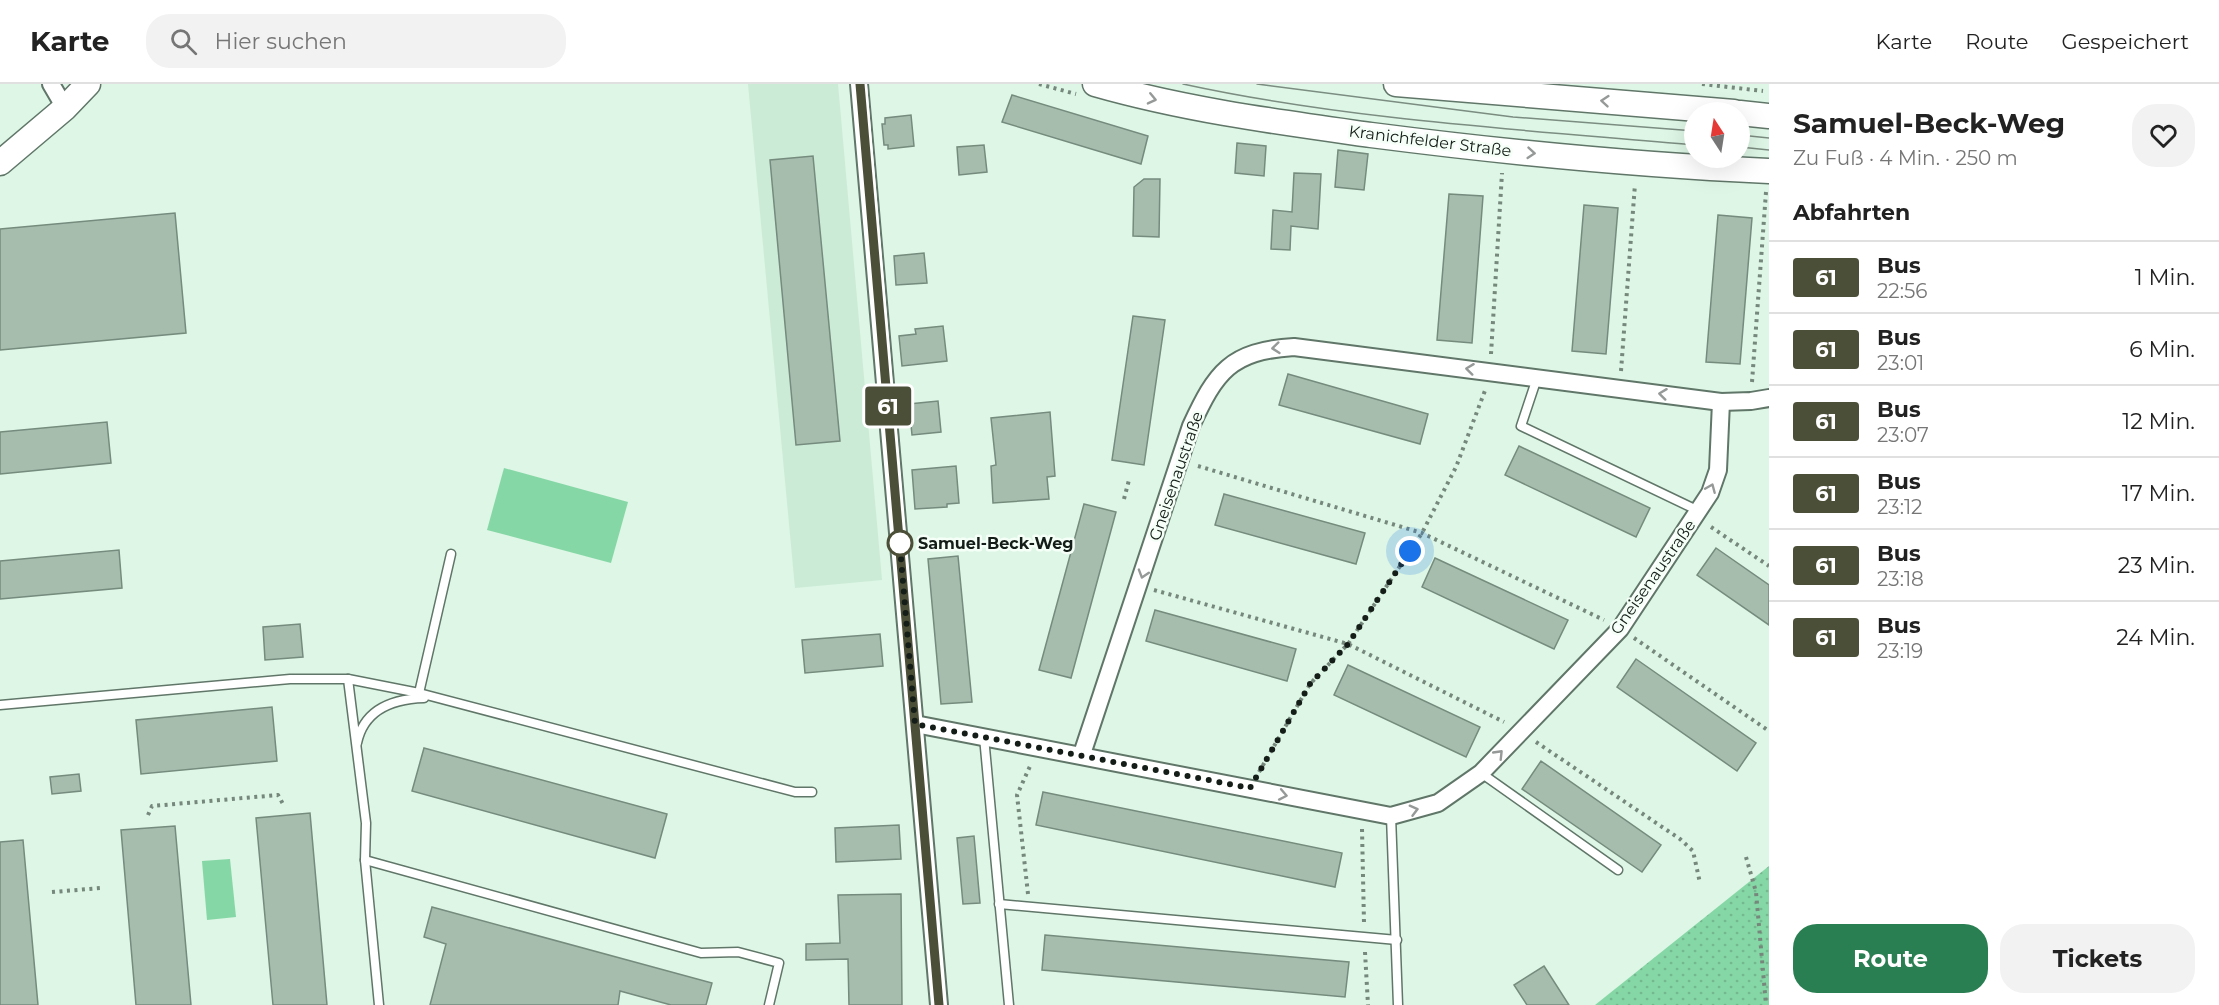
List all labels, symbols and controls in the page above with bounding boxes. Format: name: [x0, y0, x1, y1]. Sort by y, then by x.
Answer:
search box: [146, 14, 566, 68]
text: Karte: [30, 24, 110, 58]
icon: search: [167, 25, 200, 58]
text: Hier suchen: [215, 28, 347, 55]
text: Karte: [1876, 29, 1932, 54]
text: Route: [1965, 29, 2028, 54]
text: Gespeichert: [2061, 29, 2189, 54]
one-way arrow: [1146, 91, 1156, 104]
one-way arrow: [1600, 95, 1610, 108]
north arrow: [1684, 102, 1750, 168]
map controls: [1684, 102, 1750, 168]
button: heart: [2132, 104, 2195, 167]
text: Samuel-Beck-Weg: [1793, 106, 2065, 140]
street label: Kranichfelder Straße: [1348, 122, 1512, 160]
one-way arrow: [1527, 146, 1536, 159]
text: Zu Fuß · 4 Min. · 250 m: [1793, 146, 2018, 170]
text: Abfahrten: [1793, 199, 1910, 226]
text: Bus: [1877, 252, 1921, 279]
text: 1 Min.: [2135, 264, 2195, 291]
text: 61: [1815, 265, 1837, 290]
text: 22:56: [1877, 279, 1927, 303]
text: Bus: [1877, 324, 1921, 351]
text: 6 Min.: [2129, 336, 2195, 363]
text: 61: [1815, 337, 1837, 362]
one-way arrow: [1272, 341, 1281, 354]
text: 23:01: [1877, 351, 1924, 375]
one-way arrow: [1465, 363, 1474, 376]
line badge: 61: [861, 386, 915, 426]
one-way arrow: [1659, 389, 1668, 401]
text: 61: [877, 394, 899, 419]
text: Bus: [1877, 396, 1921, 423]
text: 12 Min.: [2122, 408, 2195, 435]
street label: Gneisenaustraße: [1145, 409, 1207, 543]
text: 61: [1815, 409, 1837, 434]
text: 23:07: [1877, 423, 1929, 447]
text: Bus: [1877, 468, 1921, 495]
text: 17 Min.: [2122, 480, 2195, 507]
text: 61: [1815, 481, 1837, 506]
one-way arrow: [1704, 483, 1716, 494]
text: 23:12: [1877, 495, 1922, 519]
street label: Gneisenaustraße: [1606, 516, 1700, 638]
marker: Samuel-Beck-Weg: [887, 530, 913, 556]
place label: Samuel-Beck-Weg: [918, 534, 1074, 553]
your location: [1395, 536, 1425, 566]
text: Bus: [1877, 540, 1921, 567]
text: 23 Min.: [2118, 552, 2195, 579]
text: 61: [1815, 553, 1837, 578]
text: 23:18: [1877, 567, 1924, 591]
one-way arrow: [1138, 568, 1150, 579]
text: Bus: [1877, 612, 1921, 639]
text: 24 Min.: [2116, 624, 2195, 651]
text: 61: [1815, 625, 1837, 650]
text: 23:19: [1877, 639, 1923, 663]
one-way arrow: [1492, 750, 1503, 760]
one-way arrow: [1278, 788, 1288, 801]
one-way arrow: [1409, 805, 1419, 817]
button: Route: [1793, 924, 1988, 993]
button: Tickets: [2000, 924, 2195, 993]

